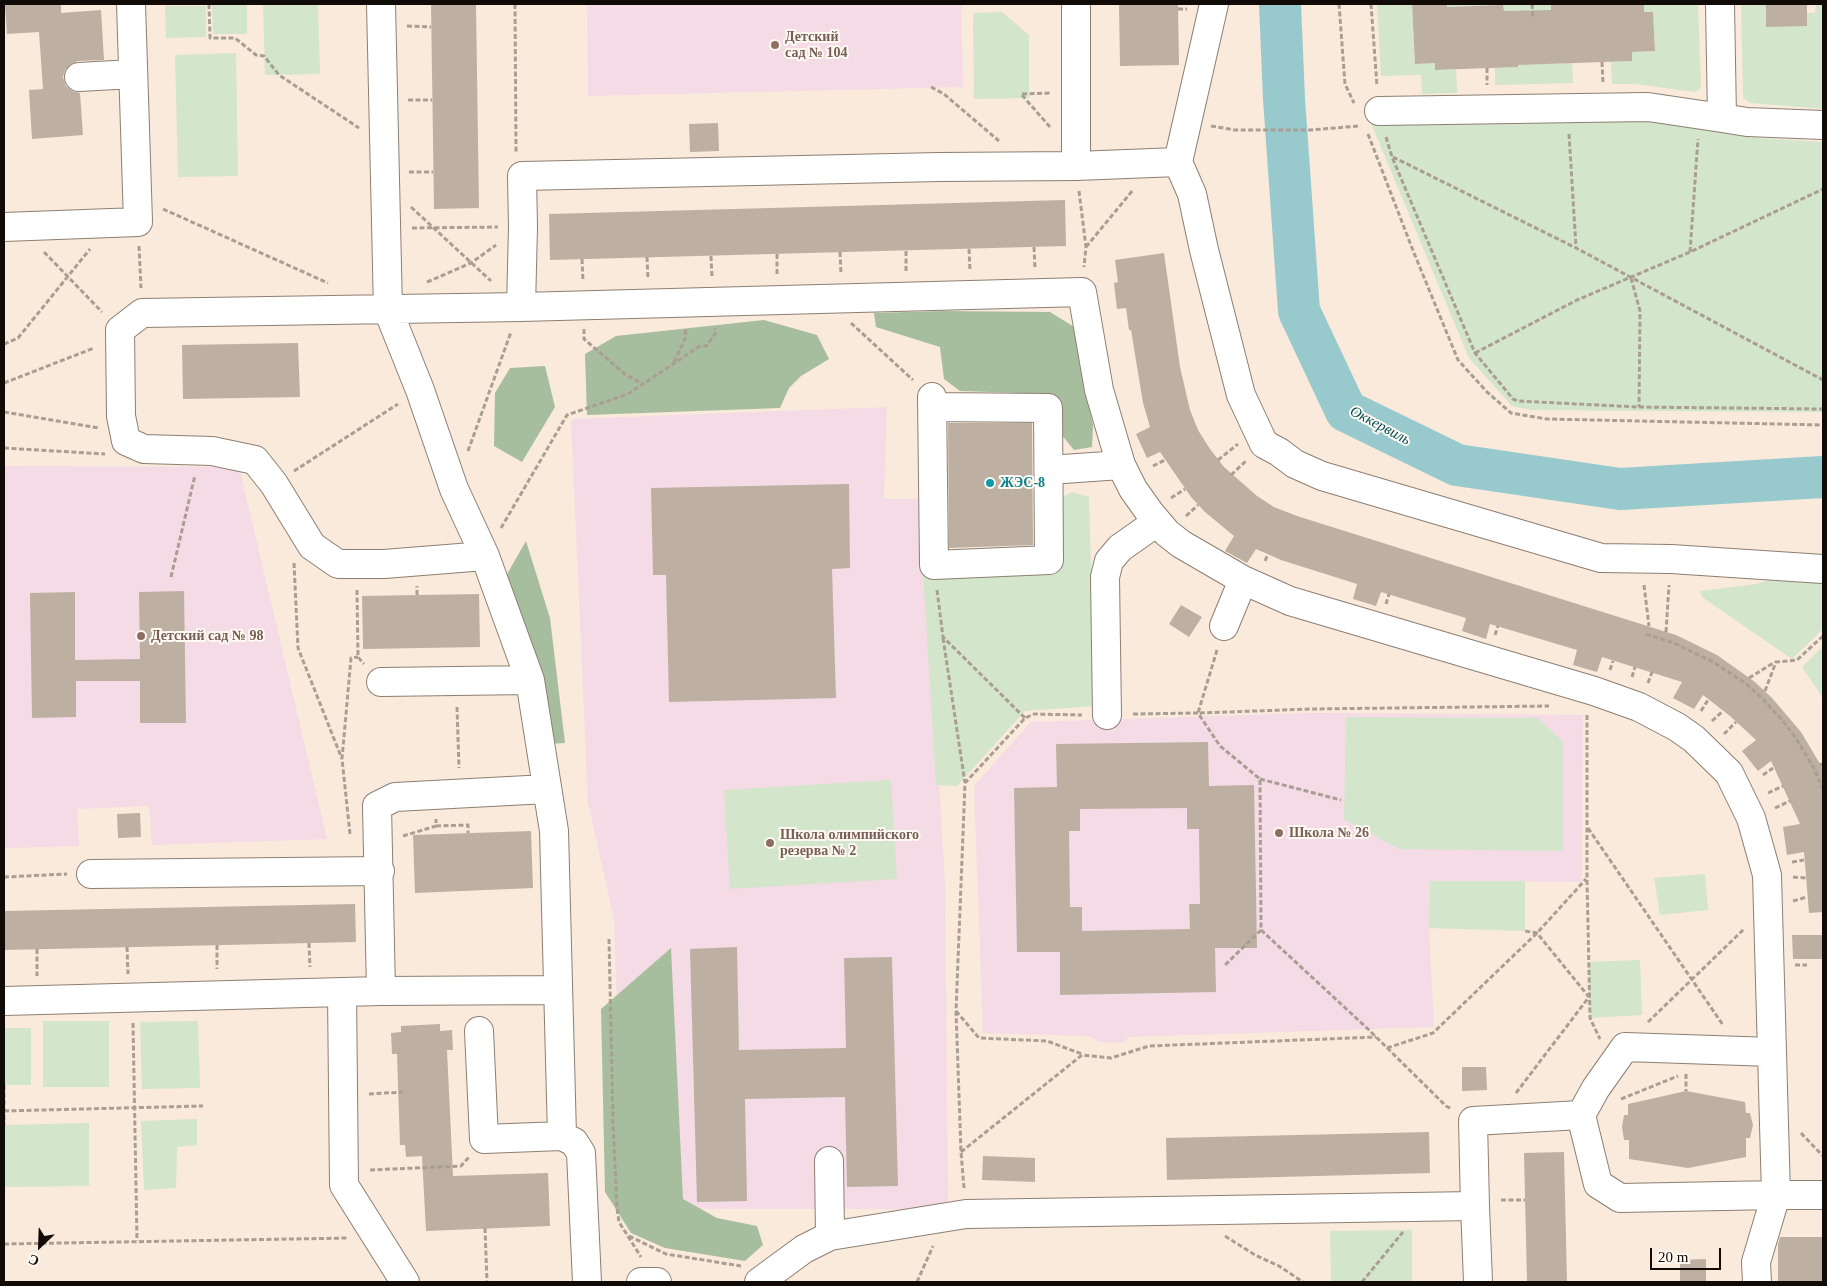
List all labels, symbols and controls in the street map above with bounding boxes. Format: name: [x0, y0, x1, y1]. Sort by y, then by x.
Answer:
place label: Детский сад № 104: [785, 29, 848, 62]
marker: Детский сад № 104: [769, 39, 781, 51]
water label: Оккервиль: [1347, 403, 1413, 449]
place label: ЖЭС-8: [1000, 475, 1045, 491]
marker: ЖЭС-8: [984, 477, 996, 489]
place label: Детский сад № 98: [151, 628, 264, 644]
marker: Детский сад № 98: [135, 630, 147, 642]
place label: Школа № 26: [1289, 825, 1369, 841]
place label: Школа олимпийского резерва № 2: [780, 827, 919, 860]
marker: Школа № 26: [1273, 827, 1285, 839]
marker: Школа олимпийского резерва № 2: [764, 837, 776, 849]
north arrow: [15, 1221, 65, 1271]
scale bar: [1652, 1238, 1723, 1270]
text: 20 m: [1658, 1249, 1688, 1265]
text: С: [26, 1251, 41, 1269]

